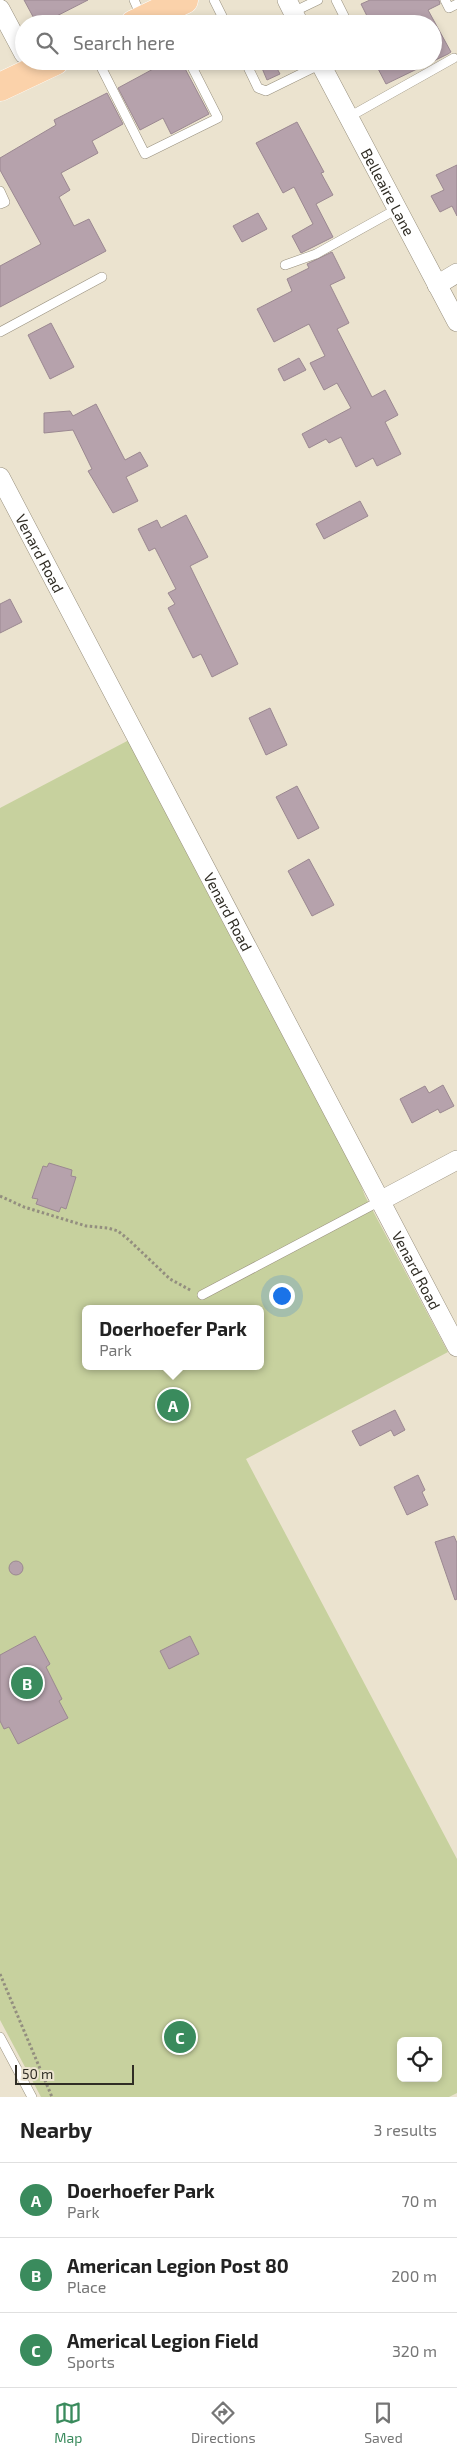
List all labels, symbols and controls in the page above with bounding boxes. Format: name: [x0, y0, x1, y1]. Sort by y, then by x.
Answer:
search box: [15, 15, 442, 70]
icon: search: [33, 29, 61, 57]
text: Search here: [73, 31, 175, 54]
street label: Belleaire Lane: [358, 145, 419, 239]
street label: Venard Road: [12, 511, 68, 595]
street label: Venard Road: [200, 869, 256, 954]
street label: Venard Road: [389, 1228, 445, 1312]
your location: [269, 1283, 295, 1309]
popup: [82, 1305, 264, 1370]
text: Doerhoefer Park: [99, 1317, 247, 1340]
text: Park: [99, 1340, 132, 1359]
pin: A: [157, 1386, 189, 1424]
pin: B: [11, 1664, 43, 1702]
pin: C: [164, 2018, 196, 2056]
map controls: [397, 2037, 442, 2082]
button: locate: [397, 2037, 442, 2082]
scale bar: [15, 2062, 134, 2085]
text: 50 m: [22, 2065, 53, 2082]
text: Nearby: [20, 2117, 92, 2142]
text: 3 results: [374, 2120, 437, 2139]
text: Doerhoefer Park: [67, 2179, 215, 2202]
text: A: [31, 2191, 41, 2210]
text: 70 m: [402, 2191, 437, 2210]
text: Park: [67, 2202, 100, 2221]
text: American Legion Post 80: [67, 2254, 289, 2277]
text: B: [31, 2266, 41, 2285]
text: 200 m: [391, 2266, 437, 2285]
text: Place: [67, 2277, 106, 2296]
text: Americal Legion Field: [67, 2329, 259, 2352]
text: C: [31, 2341, 41, 2360]
text: 320 m: [392, 2341, 437, 2360]
text: Sports: [67, 2352, 115, 2371]
tab: Map: [54, 2399, 82, 2446]
tab: Directions: [191, 2399, 256, 2446]
tab: Saved: [364, 2399, 403, 2446]

